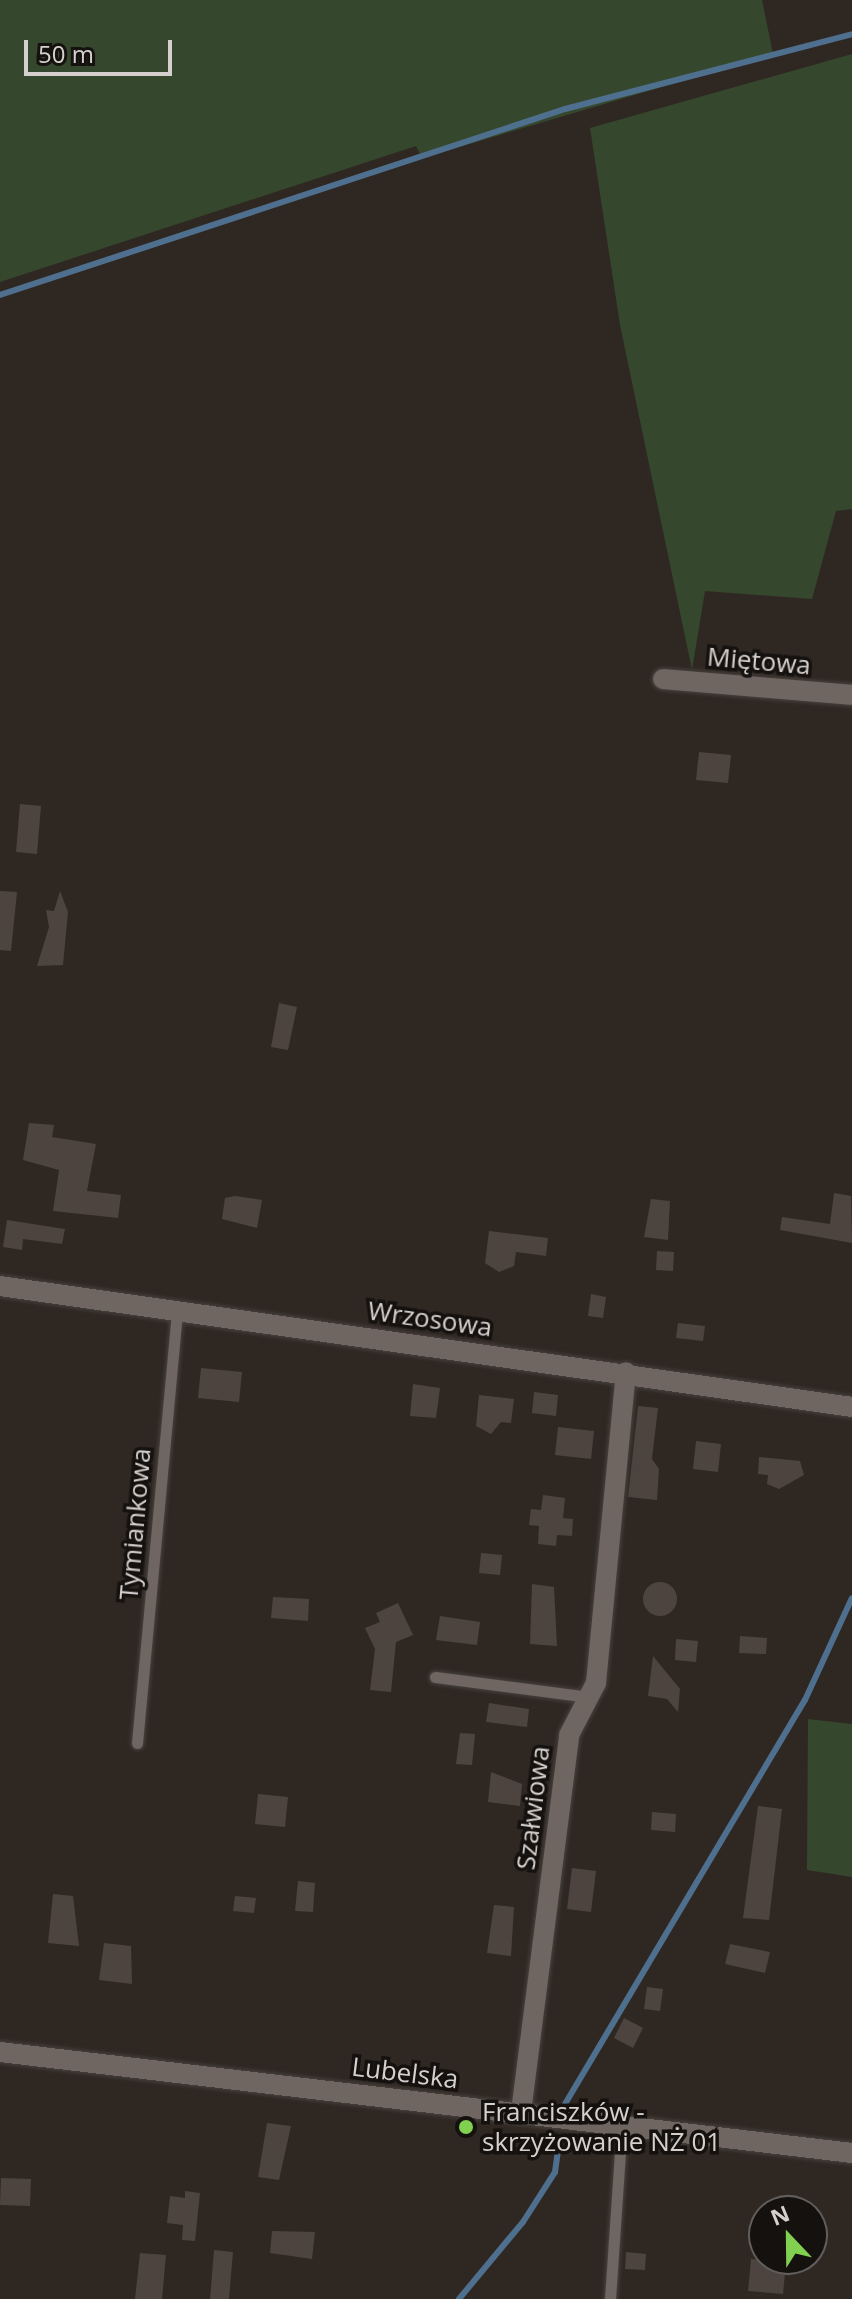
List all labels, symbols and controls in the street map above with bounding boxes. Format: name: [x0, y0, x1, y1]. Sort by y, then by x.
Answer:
scale bar: [28, 24, 176, 74]
text: 50 m: [38, 37, 94, 70]
street label: Miętowa: [706, 641, 812, 681]
street label: Wrzosowa: [366, 1295, 494, 1343]
street label: Tymiankowa: [113, 1447, 157, 1601]
street label: Szałwiowa: [510, 1744, 556, 1872]
street label: Lubelska: [350, 2051, 460, 2095]
place label: Franciszków - skrzyżowanie NŻ 01: [482, 2096, 721, 2158]
marker: Franciszków - skrzyżowanie NŻ 01: [457, 2118, 475, 2136]
north arrow: [748, 2195, 828, 2275]
text: N: [766, 2197, 794, 2232]

